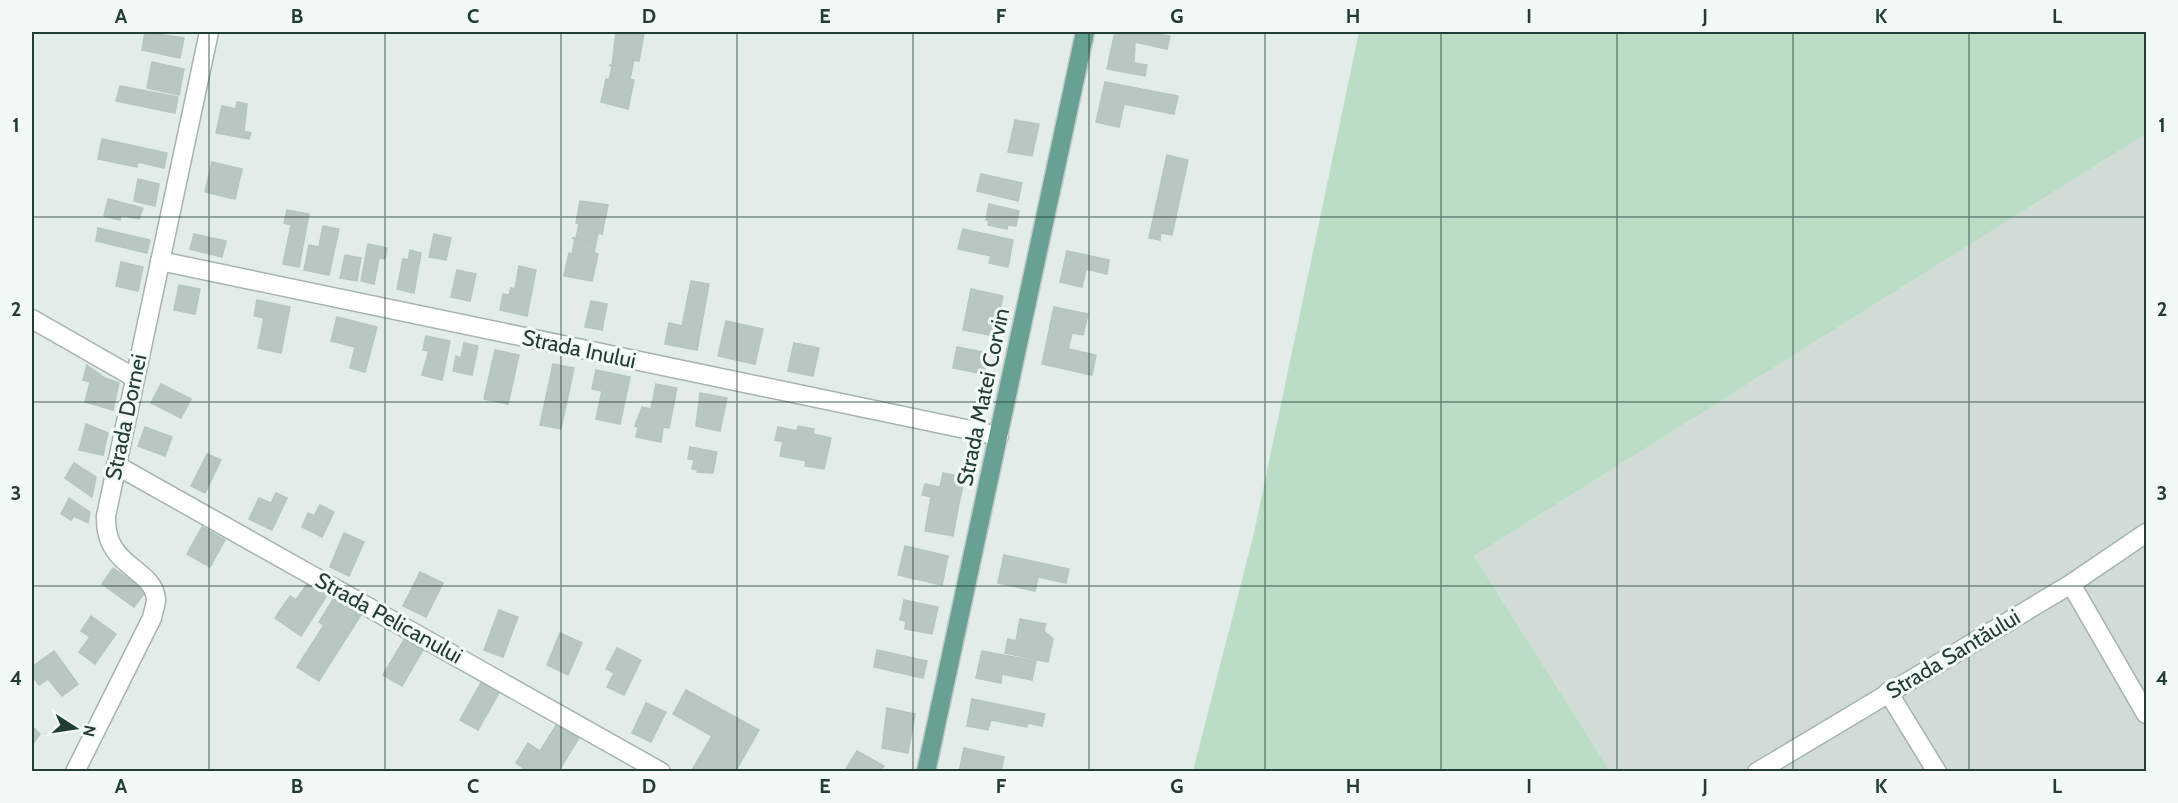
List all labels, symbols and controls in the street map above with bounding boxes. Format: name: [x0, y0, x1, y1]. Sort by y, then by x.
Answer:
text: A: [115, 4, 128, 28]
text: B: [291, 4, 303, 28]
text: C: [467, 4, 479, 28]
text: D: [642, 4, 656, 28]
text: E: [819, 4, 831, 28]
text: F: [996, 4, 1007, 28]
text: G: [1170, 4, 1184, 28]
text: H: [1346, 4, 1360, 28]
text: I: [1526, 4, 1532, 28]
text: J: [1701, 4, 1708, 28]
text: K: [1875, 4, 1888, 28]
text: L: [2052, 4, 2062, 28]
text: 1: [12, 113, 20, 137]
text: 1: [2158, 113, 2166, 137]
text: 2: [11, 297, 21, 321]
text: 2: [2157, 297, 2167, 321]
street label: Strada Matei Corvin: [951, 305, 1015, 489]
street label: Strada Inului: [520, 324, 638, 374]
street label: Strada Dornei: [99, 352, 153, 482]
text: 3: [11, 481, 21, 505]
text: 3: [2157, 481, 2167, 505]
street label: Strada Pelicanului: [311, 566, 467, 670]
street label: Strada Santăului: [1881, 603, 2025, 705]
text: 4: [10, 666, 22, 690]
text: 4: [2156, 666, 2168, 690]
north arrow: [45, 698, 105, 758]
text: N: [79, 724, 100, 739]
text: A: [115, 774, 128, 798]
text: B: [291, 774, 303, 798]
text: C: [467, 774, 479, 798]
text: D: [642, 774, 656, 798]
text: E: [819, 774, 831, 798]
text: F: [996, 774, 1007, 798]
text: G: [1170, 774, 1184, 798]
text: H: [1346, 774, 1360, 798]
text: I: [1526, 774, 1532, 798]
text: J: [1701, 774, 1708, 798]
text: K: [1875, 774, 1888, 798]
text: L: [2052, 774, 2062, 798]

